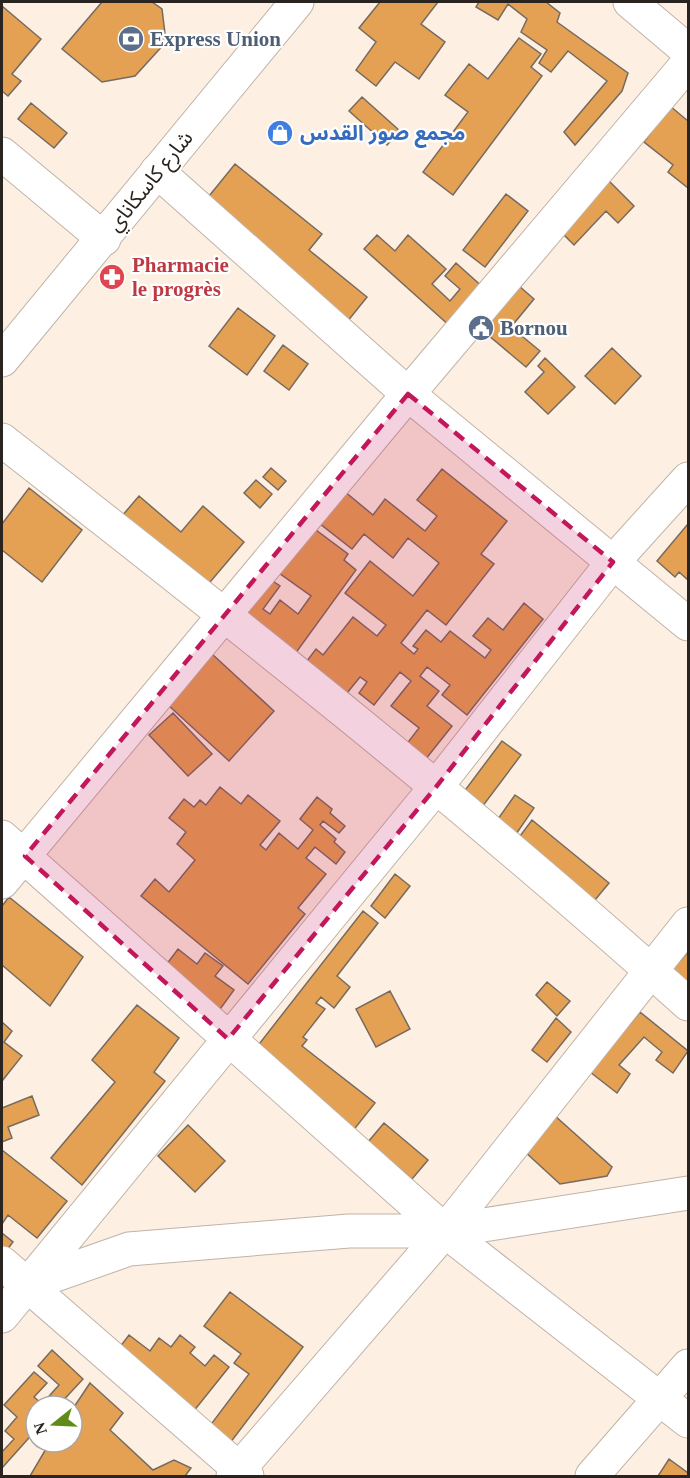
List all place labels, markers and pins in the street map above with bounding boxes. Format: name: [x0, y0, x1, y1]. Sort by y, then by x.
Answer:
bank icon: Express Union: [116, 24, 146, 54]
place label: Express Union: [150, 27, 281, 51]
shop icon: مجمع صور القدس: [265, 118, 295, 148]
place label: مجمع صور القدس: [300, 121, 465, 148]
place label: Pharmacie le progrès: [132, 253, 229, 301]
pharmacy icon: Pharmacie le progrès: [97, 262, 127, 292]
public building icon: Bornou: [466, 313, 496, 343]
place label: Bornou: [500, 316, 568, 340]

